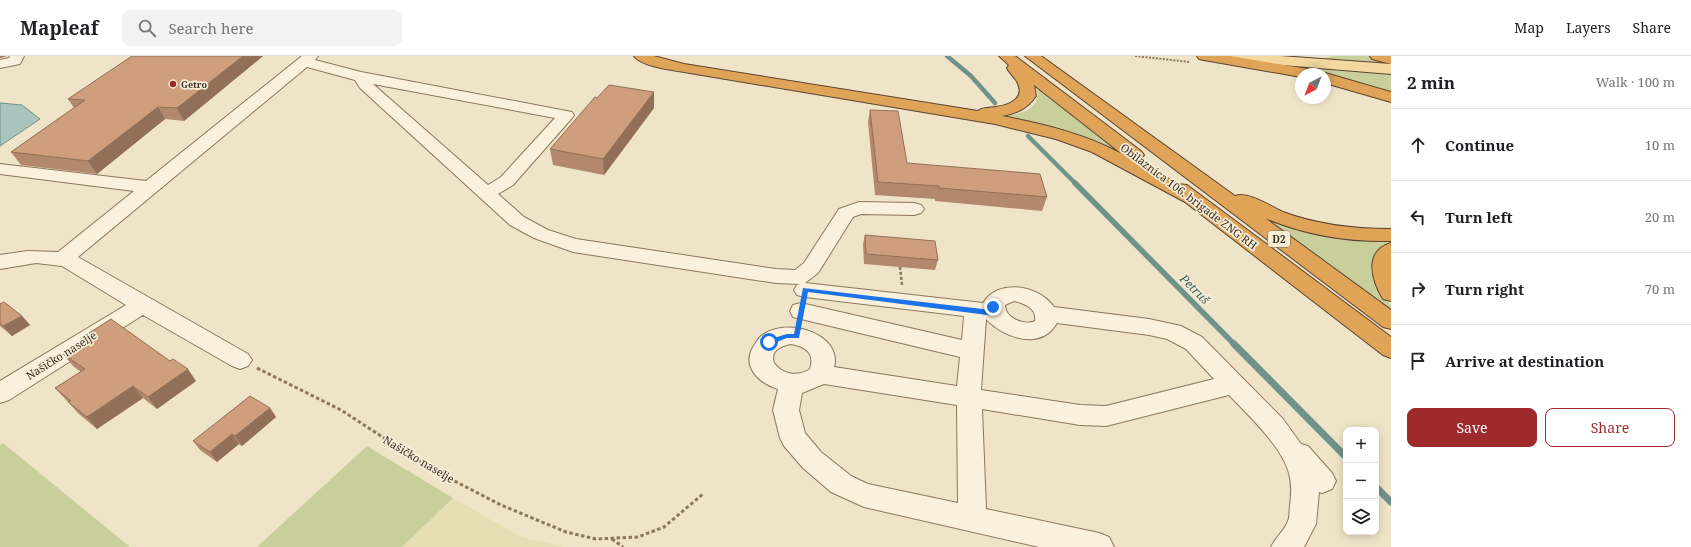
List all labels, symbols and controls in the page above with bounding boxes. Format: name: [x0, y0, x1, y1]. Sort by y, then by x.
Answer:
search box: [122, 10, 402, 46]
text: Mapleaf: [20, 15, 98, 41]
icon: search: [136, 17, 158, 39]
text: Search here: [168, 18, 254, 38]
text: Map: [1514, 18, 1544, 37]
text: Layers: [1566, 18, 1611, 37]
text: Share: [1633, 18, 1671, 37]
north arrow: [1295, 68, 1331, 104]
text: 2 min: [1407, 71, 1455, 94]
text: Walk · 100 m: [1596, 73, 1675, 91]
place label: Getro: [181, 78, 207, 91]
marker: Getro: [168, 79, 178, 89]
icon: ahead: [1407, 134, 1429, 156]
text: Continue: [1445, 135, 1514, 155]
text: 10 m: [1645, 136, 1675, 154]
street label: Obilaznica 106. brigade ZNG RH: [1118, 140, 1261, 253]
icon: left: [1407, 206, 1429, 228]
text: Turn left: [1445, 207, 1513, 227]
text: 20 m: [1645, 208, 1675, 226]
road number: D2: [1268, 231, 1290, 247]
water label: Petruš: [1175, 269, 1214, 308]
icon: right: [1407, 278, 1429, 300]
text: Turn right: [1445, 279, 1524, 299]
text: 70 m: [1645, 280, 1675, 298]
route end: [984, 298, 1002, 316]
street label: Našičko naselje: [23, 327, 99, 383]
route start: [760, 333, 778, 351]
icon: arrive: [1407, 350, 1429, 372]
text: Arrive at destination: [1445, 351, 1604, 371]
button: Save: [1407, 408, 1537, 447]
button: Share: [1545, 408, 1675, 447]
map controls: [1343, 427, 1379, 535]
button: +: [1343, 427, 1379, 463]
street label: Našičko naselje: [381, 432, 458, 486]
button: −: [1343, 463, 1379, 499]
button: layers: [1343, 499, 1379, 535]

